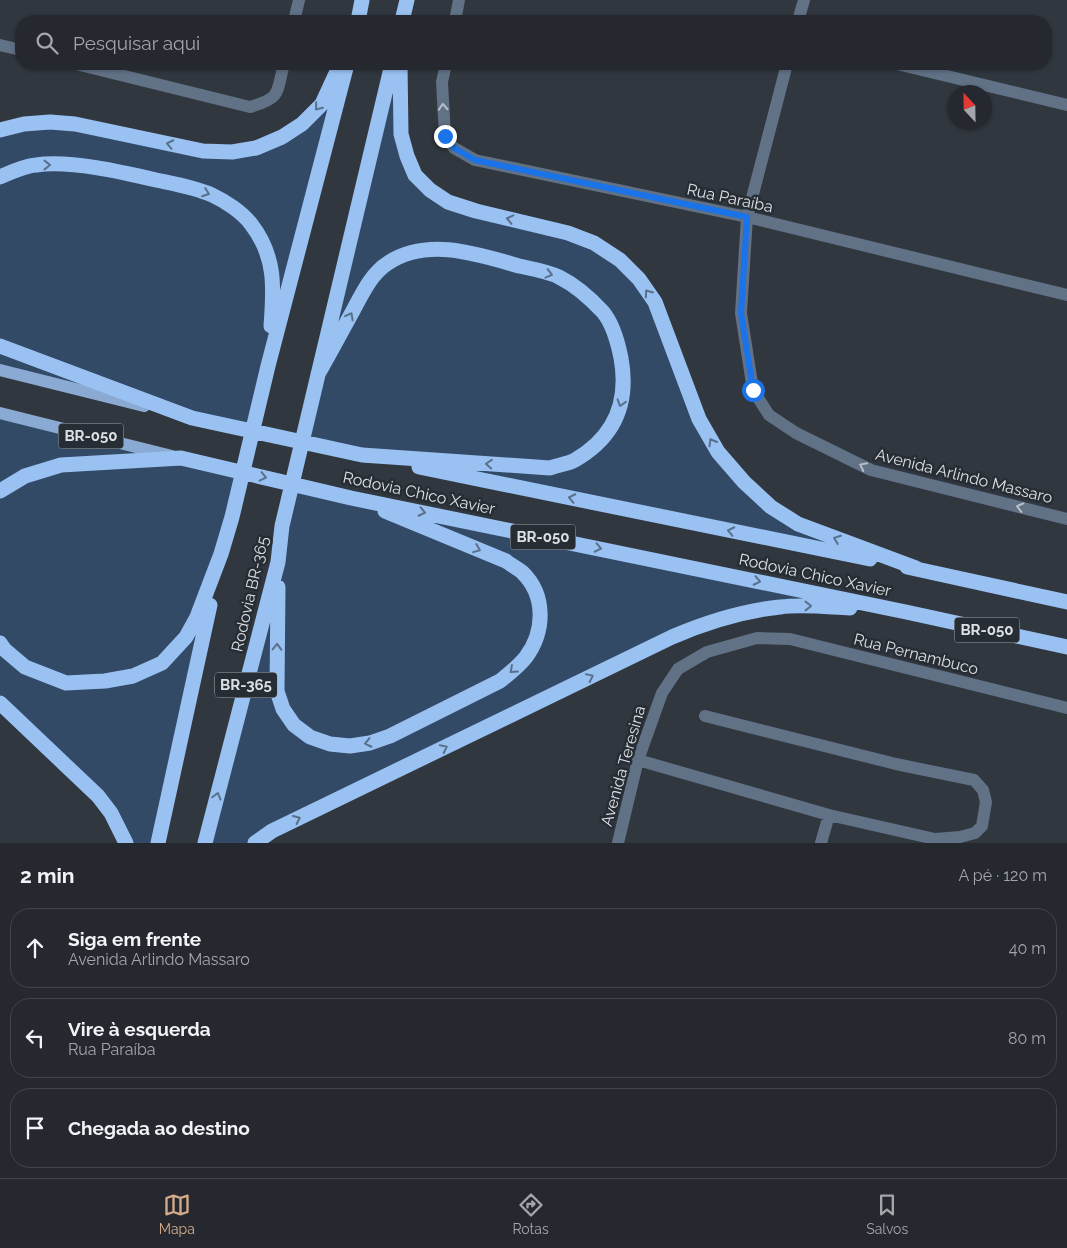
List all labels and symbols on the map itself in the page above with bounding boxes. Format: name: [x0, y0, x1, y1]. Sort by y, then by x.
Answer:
north arrow: [947, 85, 992, 130]
one-way arrow: [314, 101, 323, 110]
one-way arrow: [438, 103, 449, 111]
route end: [434, 125, 457, 148]
one-way arrow: [166, 139, 175, 150]
one-way arrow: [43, 160, 51, 170]
street label: Rua Paraíba: [685, 180, 775, 216]
one-way arrow: [201, 187, 210, 197]
one-way arrow: [505, 214, 514, 225]
one-way arrow: [544, 268, 553, 279]
one-way arrow: [645, 289, 654, 299]
one-way arrow: [344, 312, 354, 321]
route start: [742, 379, 765, 402]
one-way arrow: [616, 398, 626, 407]
road number: BR-050: [58, 424, 124, 448]
one-way arrow: [708, 438, 718, 447]
street label: Avenida Arlindo Massaro: [873, 445, 1055, 507]
one-way arrow: [485, 458, 493, 469]
one-way arrow: [859, 462, 868, 472]
street label: Rodovia Chico Xavier: [341, 468, 497, 518]
one-way arrow: [258, 471, 267, 482]
one-way arrow: [567, 493, 576, 504]
one-way arrow: [1015, 502, 1024, 513]
one-way arrow: [417, 506, 426, 517]
road number: BR-050: [510, 524, 576, 550]
one-way arrow: [726, 526, 735, 536]
street label: Rodovia BR-365: [227, 534, 273, 654]
one-way arrow: [834, 535, 842, 545]
one-way arrow: [472, 543, 481, 553]
one-way arrow: [593, 543, 602, 553]
street label: Rodovia Chico Xavier: [737, 550, 893, 600]
one-way arrow: [753, 575, 762, 586]
one-way arrow: [805, 601, 813, 611]
road number: BR-050: [954, 618, 1020, 642]
street label: Rua Pernambuco: [852, 629, 980, 679]
one-way arrow: [272, 643, 282, 650]
one-way arrow: [509, 664, 518, 673]
road number: BR-365: [215, 672, 277, 698]
one-way arrow: [585, 673, 594, 683]
street label: Avenida Teresina: [597, 704, 649, 828]
one-way arrow: [364, 737, 373, 748]
one-way arrow: [438, 744, 447, 754]
one-way arrow: [211, 791, 222, 800]
one-way arrow: [292, 815, 301, 825]

